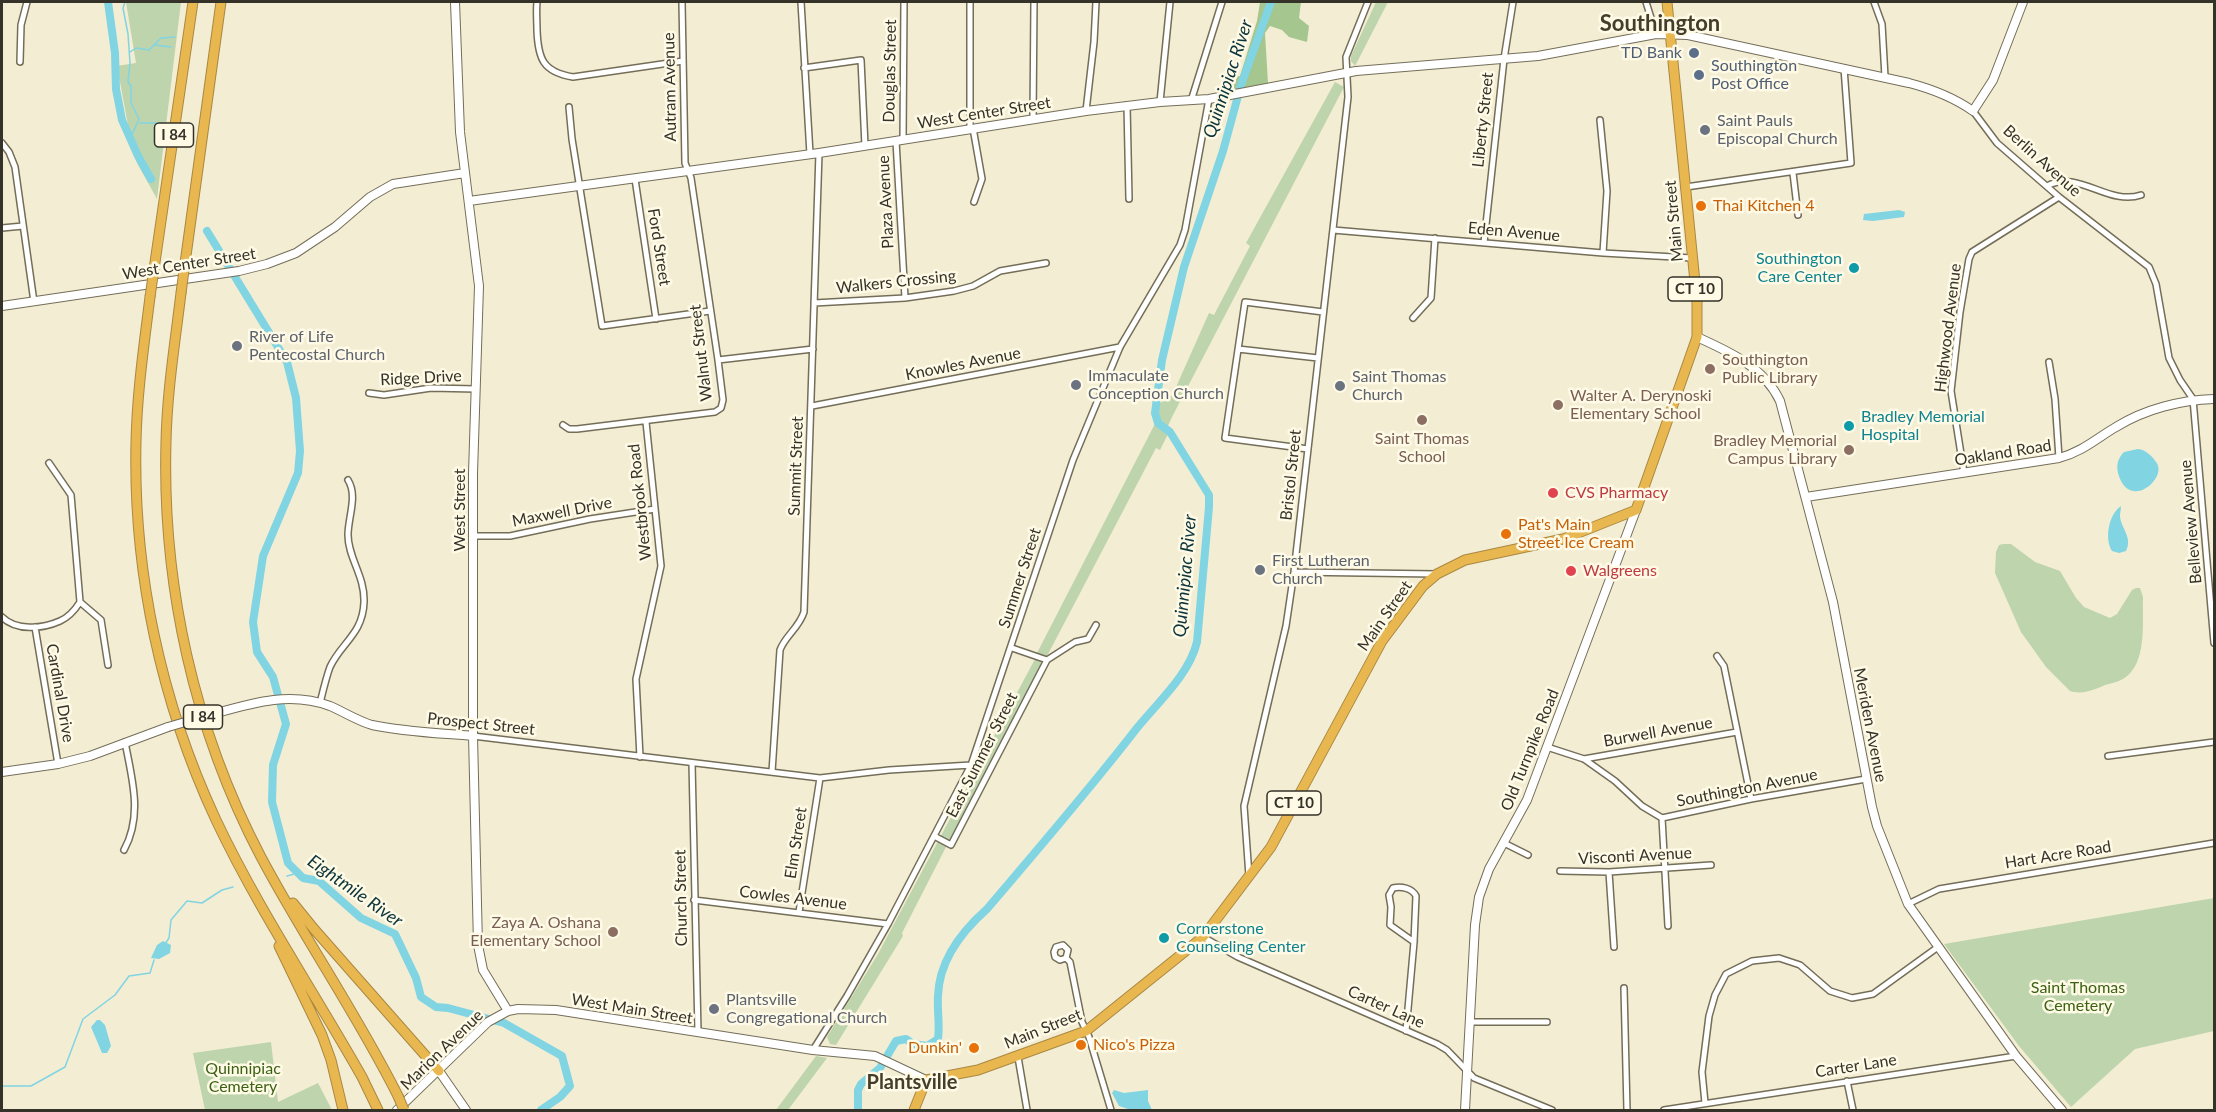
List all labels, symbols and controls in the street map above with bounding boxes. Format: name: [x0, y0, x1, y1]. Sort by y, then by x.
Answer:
district label: Southington: [1600, 11, 1720, 37]
water label: Quinnipiac River: [1199, 17, 1257, 141]
street label: Douglas Street: [880, 19, 900, 123]
street label: Autram Avenue: [659, 32, 681, 142]
place label: TD Bank: [1621, 43, 1682, 63]
marker: TD Bank: [1687, 46, 1701, 60]
place label: Southington Post Office: [1711, 56, 1797, 94]
marker: Southington Post Office: [1692, 68, 1706, 82]
street label: Liberty Street: [1468, 72, 1498, 168]
street label: West Center Street: [916, 93, 1052, 133]
place label: Saint Pauls Episcopal Church: [1717, 111, 1838, 149]
street label: Berlin Avenue: [1999, 121, 2085, 201]
road number: I 84: [154, 123, 194, 147]
marker: Saint Pauls Episcopal Church: [1698, 123, 1712, 137]
street label: Plaza Avenue: [874, 155, 898, 249]
street label: Main Street: [1661, 180, 1687, 262]
place label: Thai Kitchen 4: [1713, 196, 1815, 216]
marker: Thai Kitchen 4: [1694, 199, 1708, 213]
street label: Ford Street: [643, 207, 675, 287]
street label: Eden Avenue: [1467, 218, 1561, 246]
street label: West Center Street: [121, 244, 257, 284]
place label: Southington Care Center: [1756, 249, 1842, 287]
marker: Southington Care Center: [1847, 261, 1861, 275]
street label: Highwood Avenue: [1931, 262, 1965, 394]
street label: Walkers Crossing: [835, 266, 957, 298]
road number: CT 10: [1668, 277, 1722, 301]
street label: Walnut Street: [686, 304, 716, 402]
place label: River of Life Pentecostal Church: [249, 327, 385, 365]
marker: River of Life Pentecostal Church: [230, 339, 244, 353]
street label: Knowles Avenue: [904, 343, 1022, 385]
place label: Southington Public Library: [1722, 350, 1818, 388]
marker: Southington Public Library: [1703, 362, 1717, 376]
street label: Ridge Drive: [380, 366, 462, 390]
place label: Immaculate Conception Church: [1088, 366, 1224, 404]
place label: Saint Thomas Church: [1352, 367, 1446, 405]
marker: Immaculate Conception Church: [1069, 378, 1083, 392]
marker: Saint Thomas Church: [1333, 379, 1347, 393]
place label: Walter A. Derynoski Elementary School: [1570, 386, 1712, 424]
marker: Walter A. Derynoski Elementary School: [1551, 398, 1565, 412]
place label: Bradley Memorial Hospital: [1861, 407, 1985, 445]
marker: Saint Thomas School: [1415, 413, 1429, 427]
street label: Summit Street: [785, 416, 807, 516]
marker: Bradley Memorial Hospital: [1842, 419, 1856, 433]
street label: Bristol Street: [1277, 428, 1305, 522]
place label: Saint Thomas School: [1375, 429, 1469, 467]
place label: Bradley Memorial Campus Library: [1713, 431, 1837, 469]
street label: Oakland Road: [1953, 436, 2053, 470]
street label: Westbrook Road: [624, 443, 656, 561]
marker: Bradley Memorial Campus Library: [1842, 443, 1856, 457]
street label: Belleview Avenue: [2176, 459, 2206, 585]
street label: West Street: [450, 469, 470, 551]
place label: CVS Pharmacy: [1565, 483, 1668, 503]
marker: CVS Pharmacy: [1546, 486, 1560, 500]
street label: Maxwell Drive: [510, 493, 614, 531]
water label: Quinnipiac River: [1169, 514, 1201, 638]
place label: Pat's Main Street Ice Cream: [1518, 515, 1634, 553]
street label: Summer Street: [995, 525, 1045, 631]
marker: Pat's Main Street Ice Cream: [1499, 527, 1513, 541]
place label: First Lutheran Church: [1272, 551, 1370, 589]
place label: Walgreens: [1583, 561, 1657, 581]
marker: First Lutheran Church: [1253, 563, 1267, 577]
marker: Walgreens: [1564, 564, 1578, 578]
street label: Main Street: [1354, 577, 1416, 655]
street label: Cardinal Drive: [42, 642, 78, 744]
street label: Meriden Avenue: [1849, 666, 1891, 784]
street label: Old Turnpike Road: [1497, 686, 1563, 814]
street label: East Summer Street: [942, 689, 1022, 821]
road number: I 84: [184, 705, 222, 729]
street label: Prospect Street: [426, 709, 536, 739]
street label: Burwell Avenue: [1602, 713, 1714, 751]
street label: Southington Avenue: [1675, 765, 1819, 811]
road number: CT 10: [1267, 791, 1321, 815]
street label: Elm Street: [781, 806, 811, 880]
street label: Hart Acre Road: [2003, 837, 2113, 873]
street label: Visconti Avenue: [1578, 843, 1692, 869]
street label: Church Street: [671, 849, 691, 947]
water label: Eightmile River: [303, 850, 407, 932]
street label: Cowles Avenue: [738, 882, 848, 914]
place label: Zaya A. Oshana Elementary School: [470, 913, 601, 951]
place label: Cornerstone Counseling Center: [1176, 919, 1306, 957]
marker: Zaya A. Oshana Elementary School: [606, 925, 620, 939]
marker: Cornerstone Counseling Center: [1157, 931, 1171, 945]
park label: Saint Thomas Cemetery: [2031, 978, 2125, 1016]
street label: Carter Lane: [1345, 982, 1427, 1032]
street label: West Main Street: [570, 990, 694, 1028]
place label: Plantsville Congregational Church: [726, 990, 887, 1028]
marker: Plantsville Congregational Church: [707, 1002, 721, 1016]
street label: Main Street: [1002, 1005, 1084, 1053]
street label: Marion Avenue: [397, 1006, 487, 1094]
place label: Nico's Pizza: [1093, 1035, 1175, 1055]
place label: Dunkin': [908, 1038, 962, 1058]
marker: Nico's Pizza: [1074, 1038, 1088, 1052]
marker: Dunkin': [967, 1041, 981, 1055]
street label: Carter Lane: [1814, 1050, 1898, 1082]
park label: Quinnipiac Cemetery: [205, 1059, 281, 1097]
district label: Plantsville: [867, 1071, 957, 1095]

